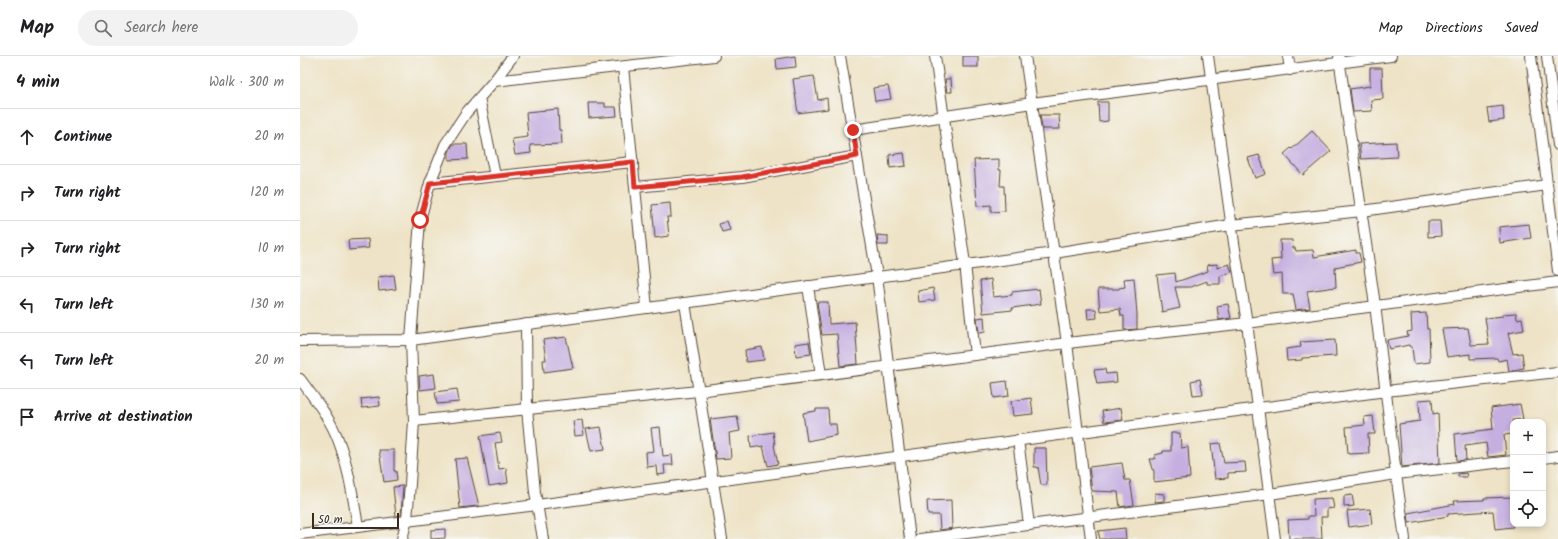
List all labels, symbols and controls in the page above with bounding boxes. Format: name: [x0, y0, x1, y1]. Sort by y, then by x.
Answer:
search box: [78, 10, 358, 46]
text: Map: [20, 13, 54, 43]
text: Search here: [124, 16, 198, 40]
icon: search: [92, 17, 114, 39]
text: Map: [1378, 17, 1403, 39]
text: Directions: [1425, 17, 1483, 39]
text: Saved: [1505, 17, 1538, 39]
text: 4 min: [16, 69, 60, 96]
text: Walk · 300 m: [209, 72, 284, 93]
route end: [844, 121, 862, 139]
text: Continue: [54, 125, 112, 149]
icon: ahead: [16, 126, 38, 148]
text: 20 m: [254, 126, 284, 147]
text: Turn right: [54, 181, 121, 205]
icon: right: [16, 182, 38, 204]
text: 120 m: [250, 182, 284, 203]
route start: [411, 211, 429, 229]
text: Turn right: [54, 237, 121, 261]
icon: right: [16, 238, 38, 260]
text: 10 m: [258, 238, 284, 259]
text: Turn left: [54, 293, 114, 317]
icon: left: [16, 294, 38, 316]
text: 130 m: [250, 294, 284, 315]
text: Turn left: [54, 349, 114, 373]
icon: left: [16, 350, 38, 372]
text: 20 m: [254, 350, 284, 371]
text: Arrive at destination: [54, 405, 193, 429]
icon: arrive: [16, 406, 38, 428]
map controls: [1510, 419, 1546, 527]
button: +: [1510, 419, 1546, 455]
button: −: [1510, 455, 1546, 491]
button: locate: [1510, 491, 1546, 527]
scale bar: [312, 511, 399, 530]
text: 50 m: [318, 511, 343, 529]

